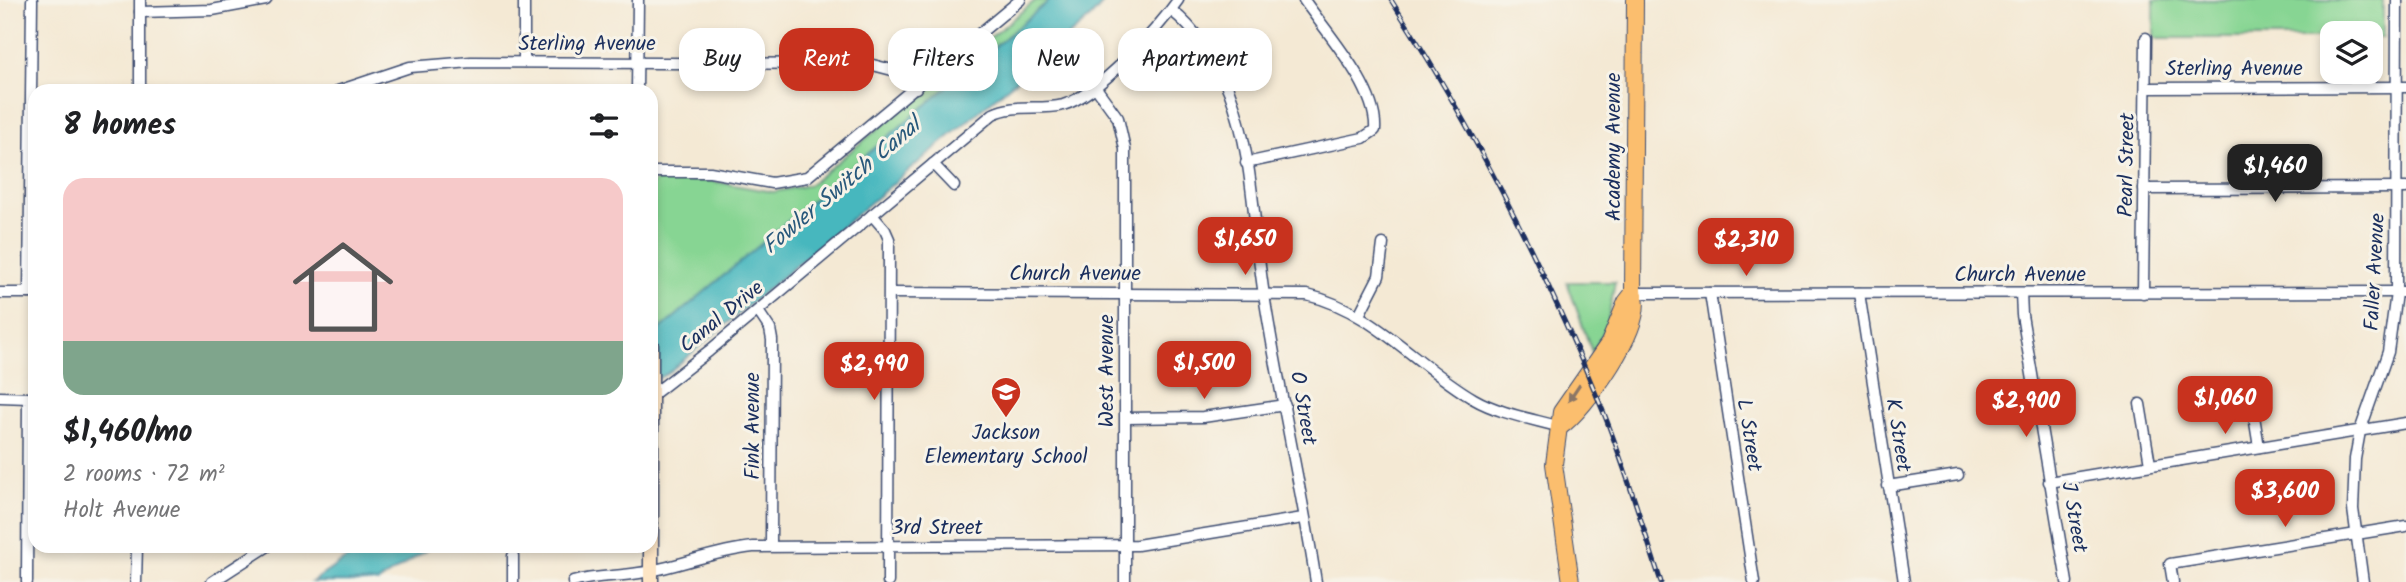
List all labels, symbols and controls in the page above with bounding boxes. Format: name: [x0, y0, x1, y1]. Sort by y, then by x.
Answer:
map controls: [2320, 21, 2383, 84]
button: layers: [2320, 21, 2383, 84]
street label: Sterling Avenue: [518, 28, 656, 61]
chip: Buy: [679, 28, 765, 91]
chip: Rent: [779, 28, 874, 91]
chip: Filters: [888, 28, 998, 91]
chip: New: [1012, 28, 1104, 91]
chip: Apartment: [1118, 28, 1272, 91]
street label: Sterling Avenue: [2165, 53, 2303, 86]
street label: Academy Avenue: [1598, 72, 1631, 221]
text: 8 homes: [63, 102, 176, 150]
water label: Fowler Switch Canal: [755, 106, 933, 264]
icon: filters: [585, 107, 623, 145]
street label: Pearl Street: [2110, 112, 2145, 218]
pin: $1,460: [2218, 144, 2332, 204]
text: $1,460: [2243, 149, 2307, 185]
street label: Faller Avenue: [2356, 212, 2395, 332]
pin: $1,650: [1188, 218, 1302, 277]
pin: $2,310: [1689, 218, 1803, 278]
text: $1,650: [1214, 222, 1276, 258]
text: $2,310: [1714, 223, 1778, 259]
icon: home: [280, 224, 406, 350]
street label: Church Avenue: [1009, 258, 1141, 291]
street label: Church Avenue: [1954, 259, 2086, 292]
street label: Canal Drive: [672, 272, 772, 362]
street label: West Avenue: [1091, 314, 1124, 428]
pin: $2,990: [817, 342, 931, 402]
pin: $1,500: [1147, 342, 1261, 401]
text: $1,500: [1173, 346, 1235, 382]
text: $2,990: [840, 347, 908, 383]
street label: O Street: [1280, 369, 1325, 449]
street label: Fink Avenue: [737, 372, 770, 480]
school or university icon: Jackson Elementary School: [989, 375, 1023, 419]
pin: $1,060: [2168, 376, 2282, 436]
pin: $2,900: [1969, 380, 2083, 439]
text: $1,060: [2194, 381, 2256, 417]
one-way arrow: [1568, 384, 1581, 403]
text: $2,900: [1992, 384, 2060, 420]
street label: K Street: [1875, 396, 1920, 475]
street label: L Street: [1726, 397, 1771, 475]
text: $1,460/mo: [63, 409, 192, 457]
place label: Jackson Elementary School: [924, 417, 1088, 474]
text: 2 rooms · 72 m²: [63, 457, 225, 493]
pin: $3,600: [2228, 470, 2342, 529]
text: $3,600: [2251, 474, 2319, 510]
street label: J Street: [2051, 479, 2096, 556]
text: Holt Avenue: [63, 493, 180, 529]
street label: 3rd Street: [891, 512, 983, 545]

